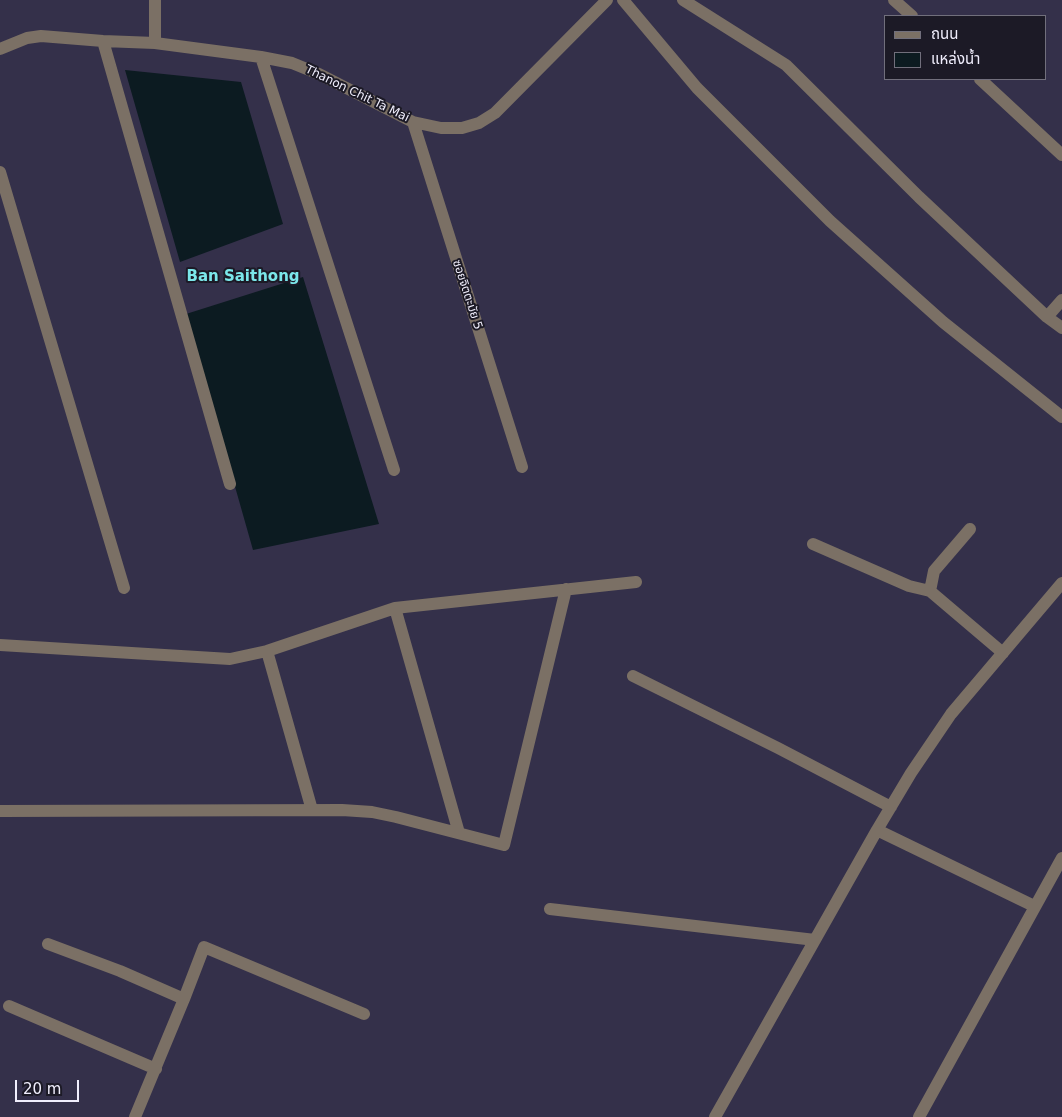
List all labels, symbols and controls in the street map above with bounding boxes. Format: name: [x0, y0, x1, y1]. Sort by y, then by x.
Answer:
legend: [884, 15, 1047, 80]
text: ถนน: [931, 25, 958, 43]
text: แหล่งน้ำ: [931, 50, 980, 68]
street label: Thanon Chit Ta Mai: [303, 63, 411, 125]
street label: ซอยจิตตะมัย 5: [449, 258, 485, 332]
district label: Ban Saithong: [186, 268, 300, 286]
scale bar: [18, 1070, 81, 1102]
text: 20 m: [23, 1080, 61, 1098]

